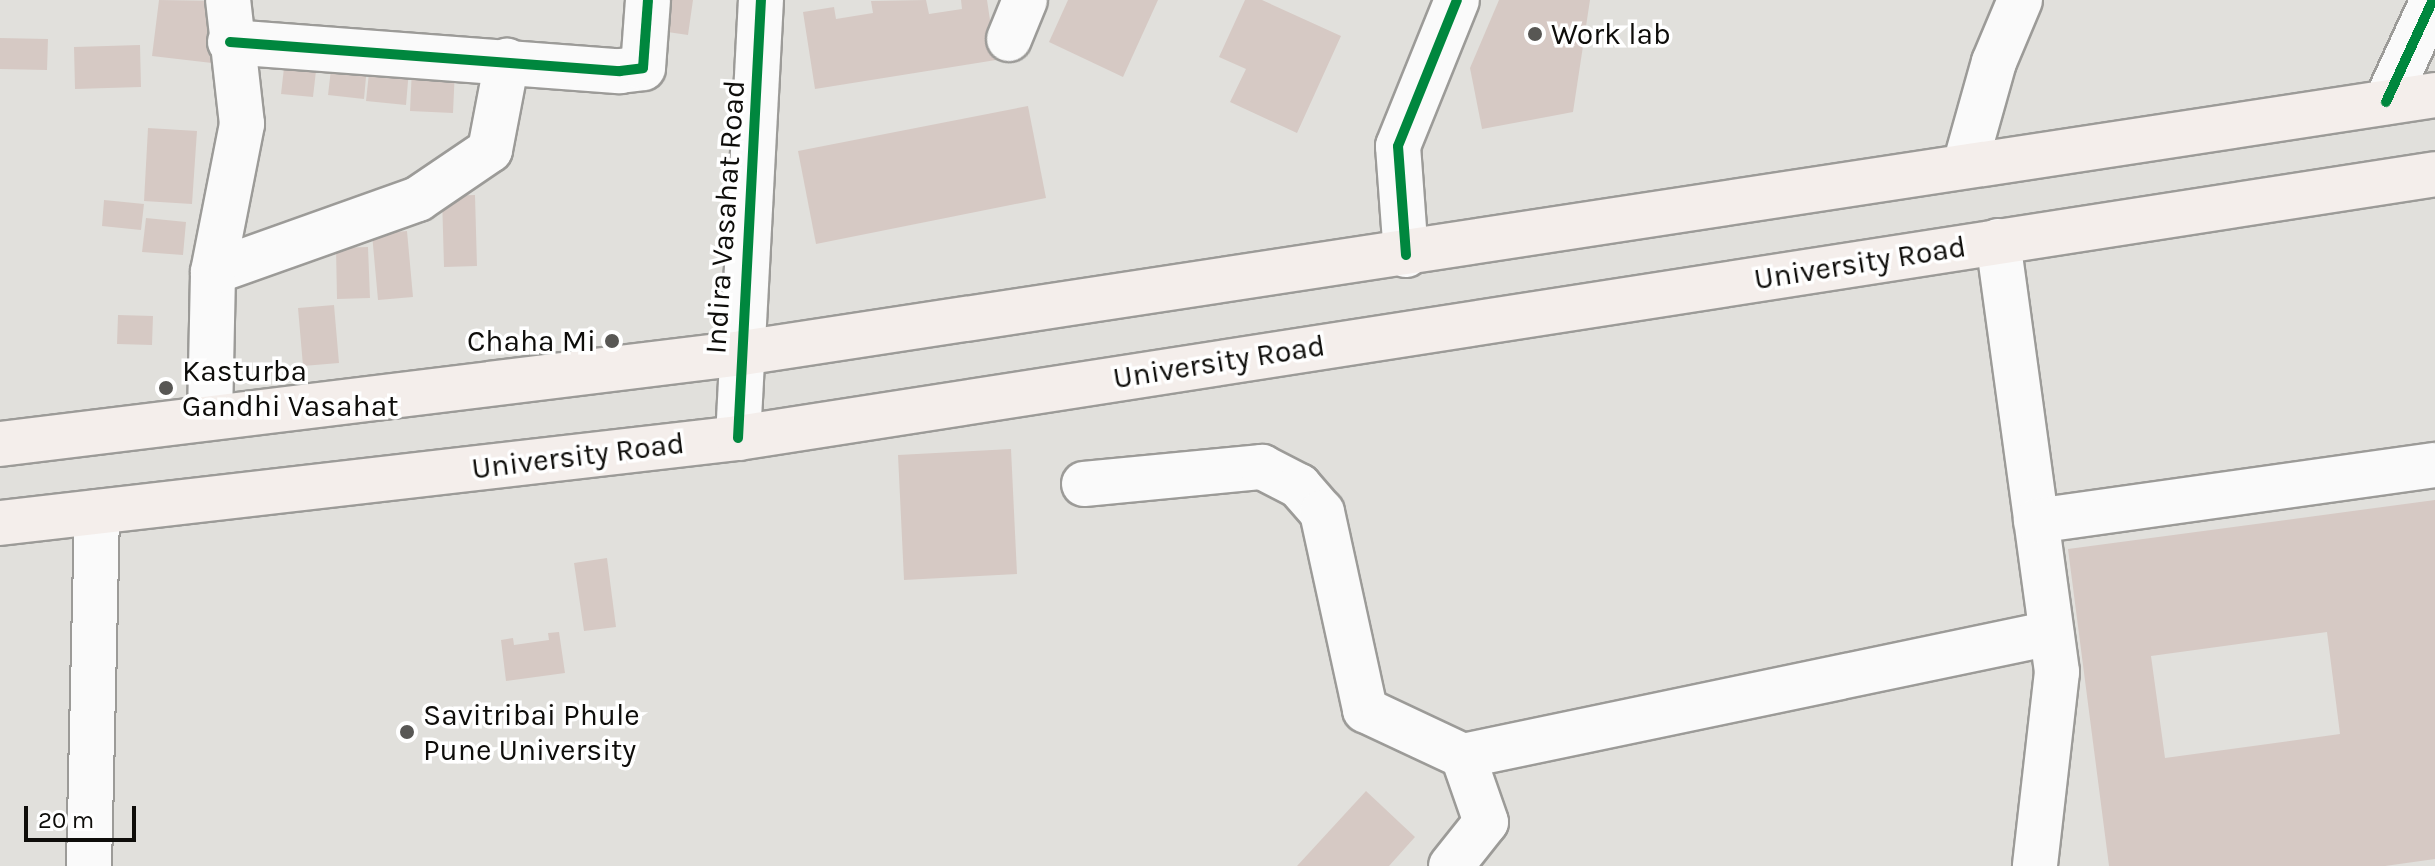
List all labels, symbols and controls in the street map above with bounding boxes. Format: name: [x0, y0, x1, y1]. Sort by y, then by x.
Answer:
place label: Work lab: [1551, 16, 1671, 52]
marker: Work lab: [1526, 25, 1544, 43]
street label: Indira Vasahat Road: [697, 79, 753, 355]
street label: University Road: [1751, 228, 1969, 298]
place label: Chaha Mi: [467, 323, 596, 359]
street label: University Road: [1110, 327, 1328, 397]
marker: Chaha Mi: [603, 332, 621, 350]
place label: Kasturba Gandhi Vasahat: [182, 353, 398, 424]
marker: Kasturba Gandhi Vasahat: [157, 379, 175, 397]
street label: University Road: [470, 425, 686, 487]
place label: Savitribai Phule Pune University: [423, 697, 640, 768]
marker: Savitribai Phule Pune University: [398, 723, 416, 741]
scale bar: [28, 790, 140, 840]
text: 20 m: [38, 806, 94, 834]

